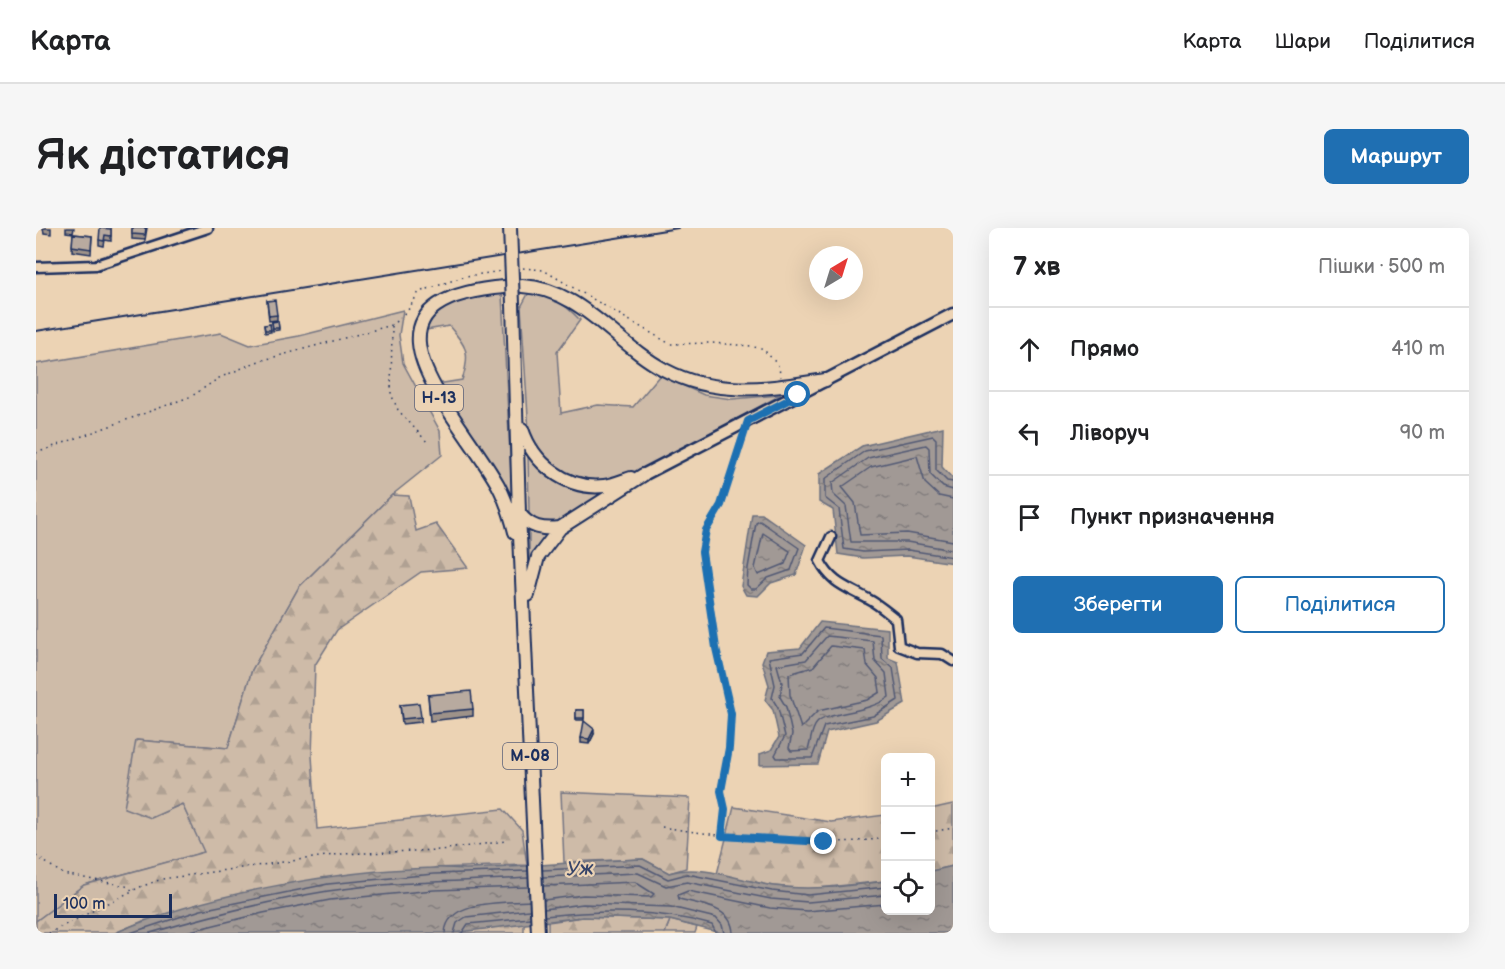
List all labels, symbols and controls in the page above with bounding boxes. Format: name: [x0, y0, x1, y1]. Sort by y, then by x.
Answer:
text: Карта: [30, 25, 110, 58]
text: Карта: [1182, 29, 1242, 54]
text: Шари: [1275, 29, 1331, 54]
text: Поділитися: [1364, 29, 1475, 54]
button: Маршрут: [1324, 129, 1469, 184]
text: Як дістатися: [36, 131, 290, 182]
north arrow: [809, 246, 863, 300]
text: 7 хв: [1013, 252, 1060, 283]
text: Пішки · 500 m: [1318, 255, 1445, 279]
icon: ahead: [1013, 333, 1046, 366]
text: Прямо: [1070, 336, 1139, 363]
text: 410 m: [1391, 337, 1445, 361]
route start: [784, 381, 810, 407]
road number: Н-13: [415, 385, 463, 411]
icon: left: [1013, 417, 1046, 450]
text: Ліворуч: [1070, 420, 1150, 447]
text: 90 m: [1400, 421, 1445, 445]
icon: arrive: [1013, 501, 1046, 534]
text: Пункт призначення: [1070, 504, 1275, 531]
button: Зберегти: [1013, 576, 1223, 633]
button: Поділитися: [1235, 576, 1445, 633]
road number: М-08: [503, 743, 557, 769]
map controls: [881, 753, 935, 915]
button: +: [881, 753, 935, 807]
button: −: [881, 807, 935, 861]
route end: [810, 828, 836, 854]
water label: Уж: [566, 856, 595, 881]
button: locate: [881, 861, 935, 915]
scale bar: [54, 891, 172, 918]
text: 100 m: [63, 895, 106, 914]

